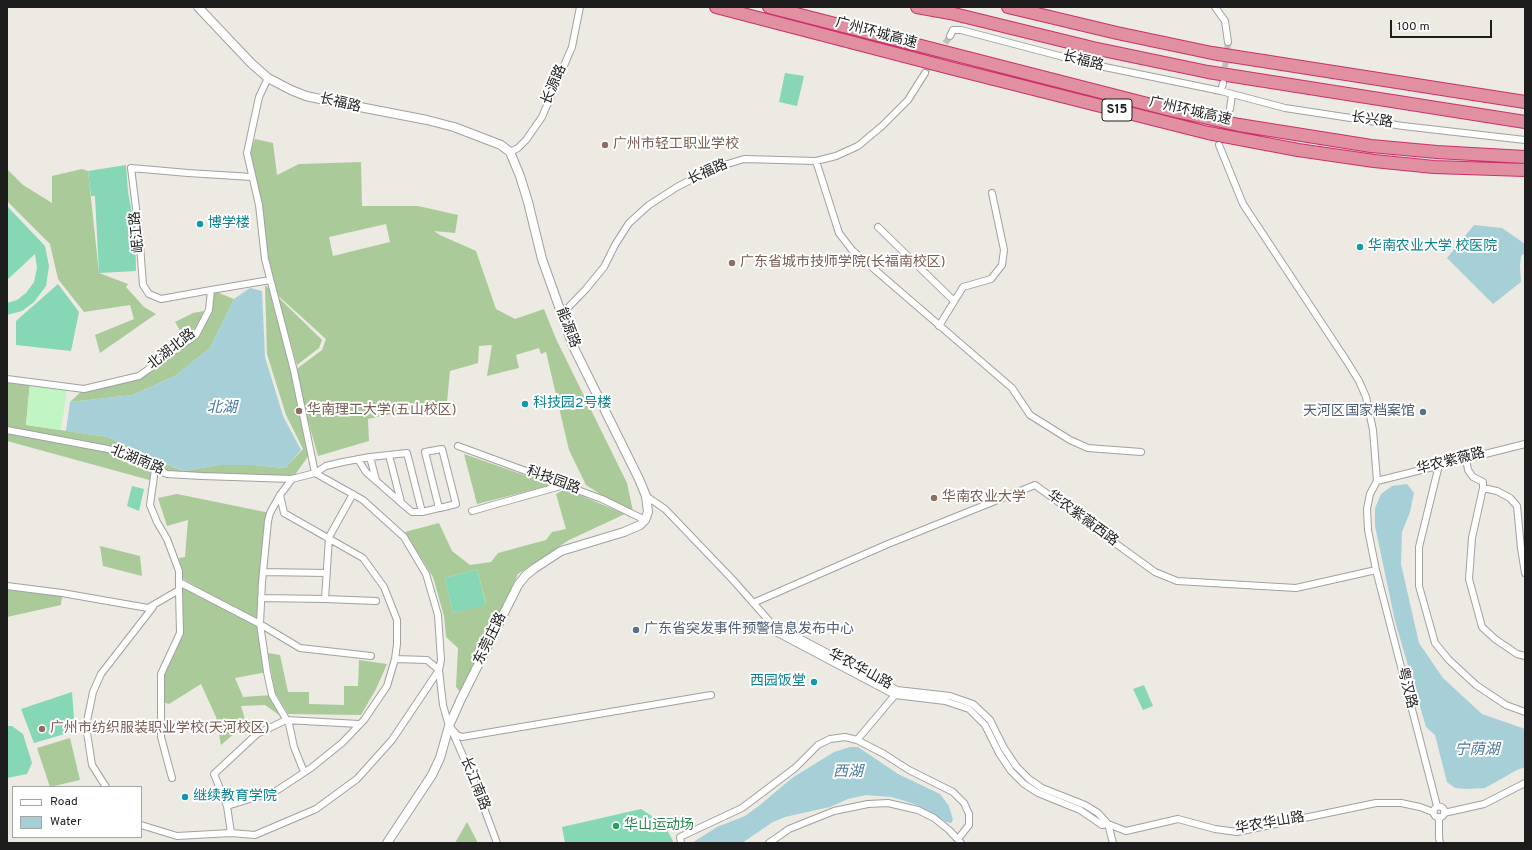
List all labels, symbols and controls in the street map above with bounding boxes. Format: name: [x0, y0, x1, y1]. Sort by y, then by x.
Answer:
scale bar: [1392, 12, 1494, 38]
street label: 广州环城高速: [833, 15, 919, 53]
text: 100 m: [1397, 19, 1430, 35]
street label: 长福路: [1061, 49, 1105, 75]
street label: 长源路: [539, 62, 571, 108]
street label: 长福路: [318, 91, 362, 117]
street label: 广州环城高速: [1147, 94, 1233, 130]
road number: S15: [1102, 99, 1132, 121]
street label: 长兴路: [1350, 110, 1394, 132]
place label: 广州市轻工职业学校: [613, 137, 739, 153]
marker: 广州市轻工职业学校: [600, 140, 610, 150]
street label: 长福路: [685, 157, 731, 189]
street label: 岷江路: [127, 210, 149, 254]
place label: 博学楼: [208, 216, 250, 232]
marker: 博学楼: [195, 219, 205, 229]
place label: 华南农业大学 校医院: [1368, 239, 1497, 255]
marker: 华南农业大学 校医院: [1355, 242, 1365, 252]
place label: 广东省城市技师学院(长福南校区): [740, 255, 946, 271]
marker: 广东省城市技师学院(长福南校区): [727, 258, 737, 268]
street label: 能源路: [552, 305, 582, 351]
street label: 北湖北路: [145, 326, 199, 374]
place label: 科技园2号楼: [533, 396, 612, 412]
marker: 科技园2号楼: [520, 399, 530, 409]
water label: 北湖: [207, 400, 237, 418]
place label: 华南理工大学(五山校区): [307, 403, 457, 419]
place label: 天河区国家档案馆: [1303, 404, 1415, 420]
marker: 华南理工大学(五山校区): [294, 406, 304, 416]
marker: 天河区国家档案馆: [1418, 407, 1428, 417]
street label: 北湖南路: [108, 443, 166, 479]
street label: 华农紫薇路: [1415, 445, 1487, 479]
street label: 科技园路: [524, 464, 582, 498]
street label: 华农紫薇西路: [1043, 488, 1121, 550]
place label: 华南农业大学: [942, 490, 1026, 506]
marker: 华南农业大学: [929, 493, 939, 503]
street label: 东莞庄路: [471, 610, 511, 668]
place label: 广东省突发事件预警信息发布中心: [644, 622, 854, 638]
marker: 广东省突发事件预警信息发布中心: [631, 625, 641, 635]
street label: 华农华山路: [825, 646, 895, 694]
street label: 粤汉路: [1393, 666, 1419, 710]
place label: 西园饭堂: [750, 674, 806, 690]
marker: 西园饭堂: [809, 677, 819, 687]
place label: 广州市纺织服装职业学校(天河校区): [50, 721, 270, 737]
marker: 广州市纺织服装职业学校(天河校区): [37, 724, 47, 734]
water label: 宁荫湖: [1455, 742, 1499, 760]
street label: 长江南路: [456, 755, 492, 813]
water label: 西湖: [833, 764, 863, 782]
legend: [12, 786, 142, 838]
place label: 继续教育学院: [193, 789, 277, 805]
marker: 继续教育学院: [180, 792, 190, 802]
text: Road: [50, 794, 78, 810]
street label: 华农华山路: [1234, 810, 1306, 838]
text: Water: [50, 814, 82, 830]
place label: 华山运动场: [624, 818, 694, 834]
marker: 华山运动场: [611, 821, 621, 831]

